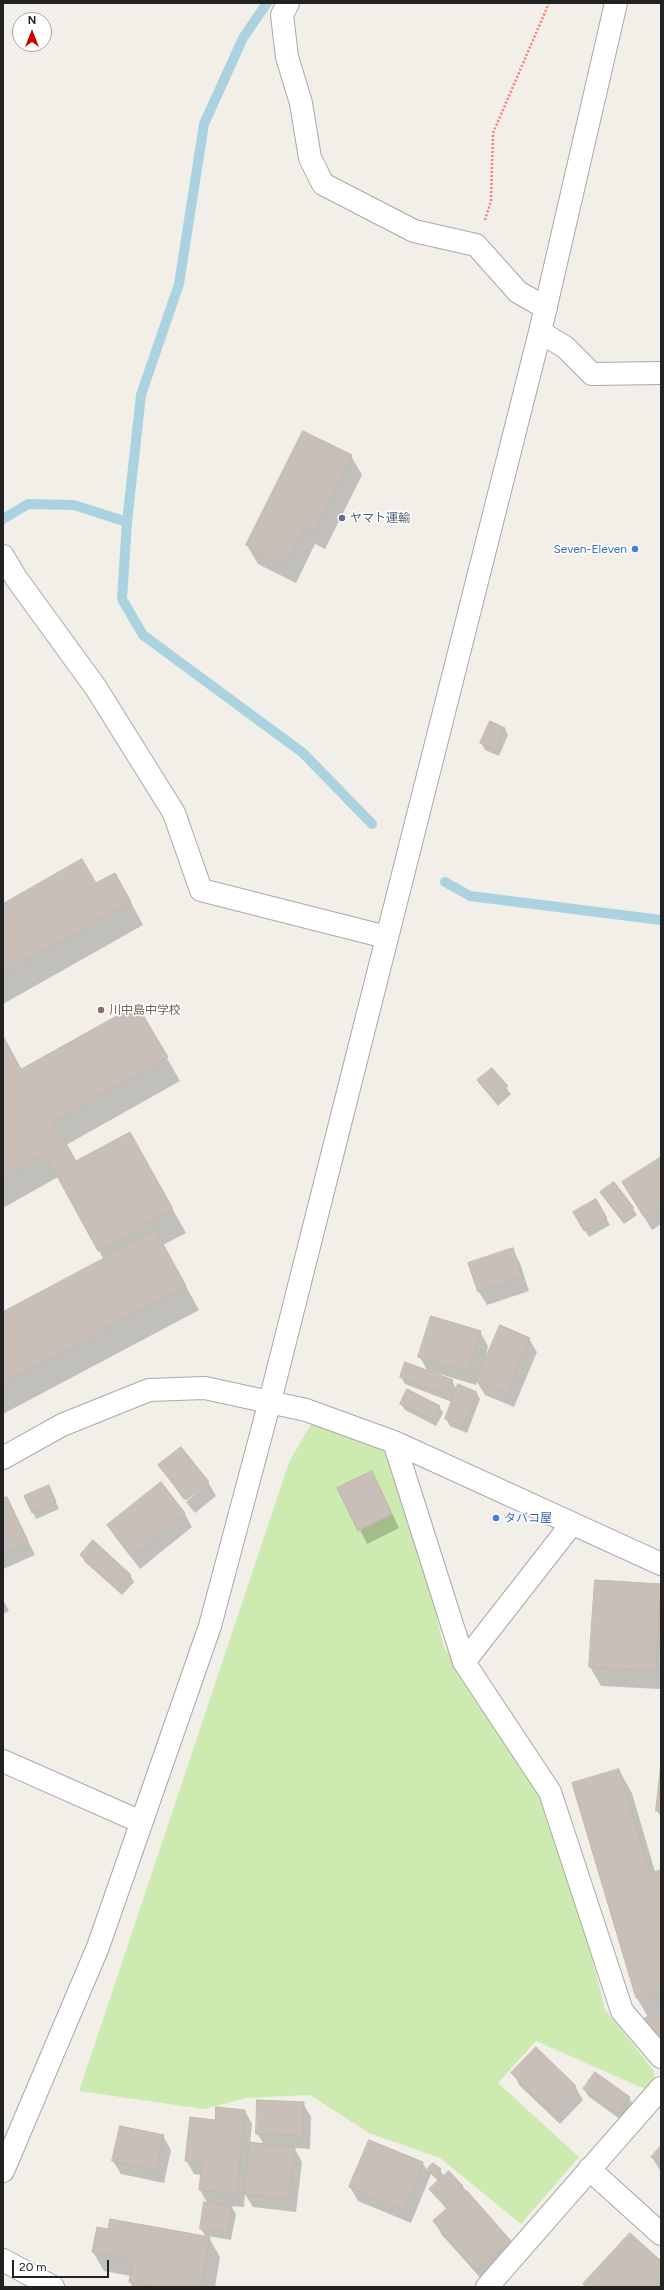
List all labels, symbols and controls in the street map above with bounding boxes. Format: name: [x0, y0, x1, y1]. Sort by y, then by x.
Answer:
north arrow: [12, 12, 52, 52]
text: N: [28, 14, 36, 27]
place label: ヤマト運輸: [350, 511, 410, 525]
marker: ヤマト運輸: [337, 513, 347, 523]
place label: Seven-Eleven: [553, 542, 627, 556]
marker: Seven-Eleven: [630, 544, 640, 554]
place label: 川中島中学校: [109, 1003, 181, 1017]
marker: 川中島中学校: [96, 1005, 106, 1015]
place label: タバコ屋: [504, 1511, 552, 1525]
marker: タバコ屋: [491, 1513, 501, 1523]
scale bar: [14, 2252, 111, 2278]
text: 20 m: [19, 2260, 47, 2274]

